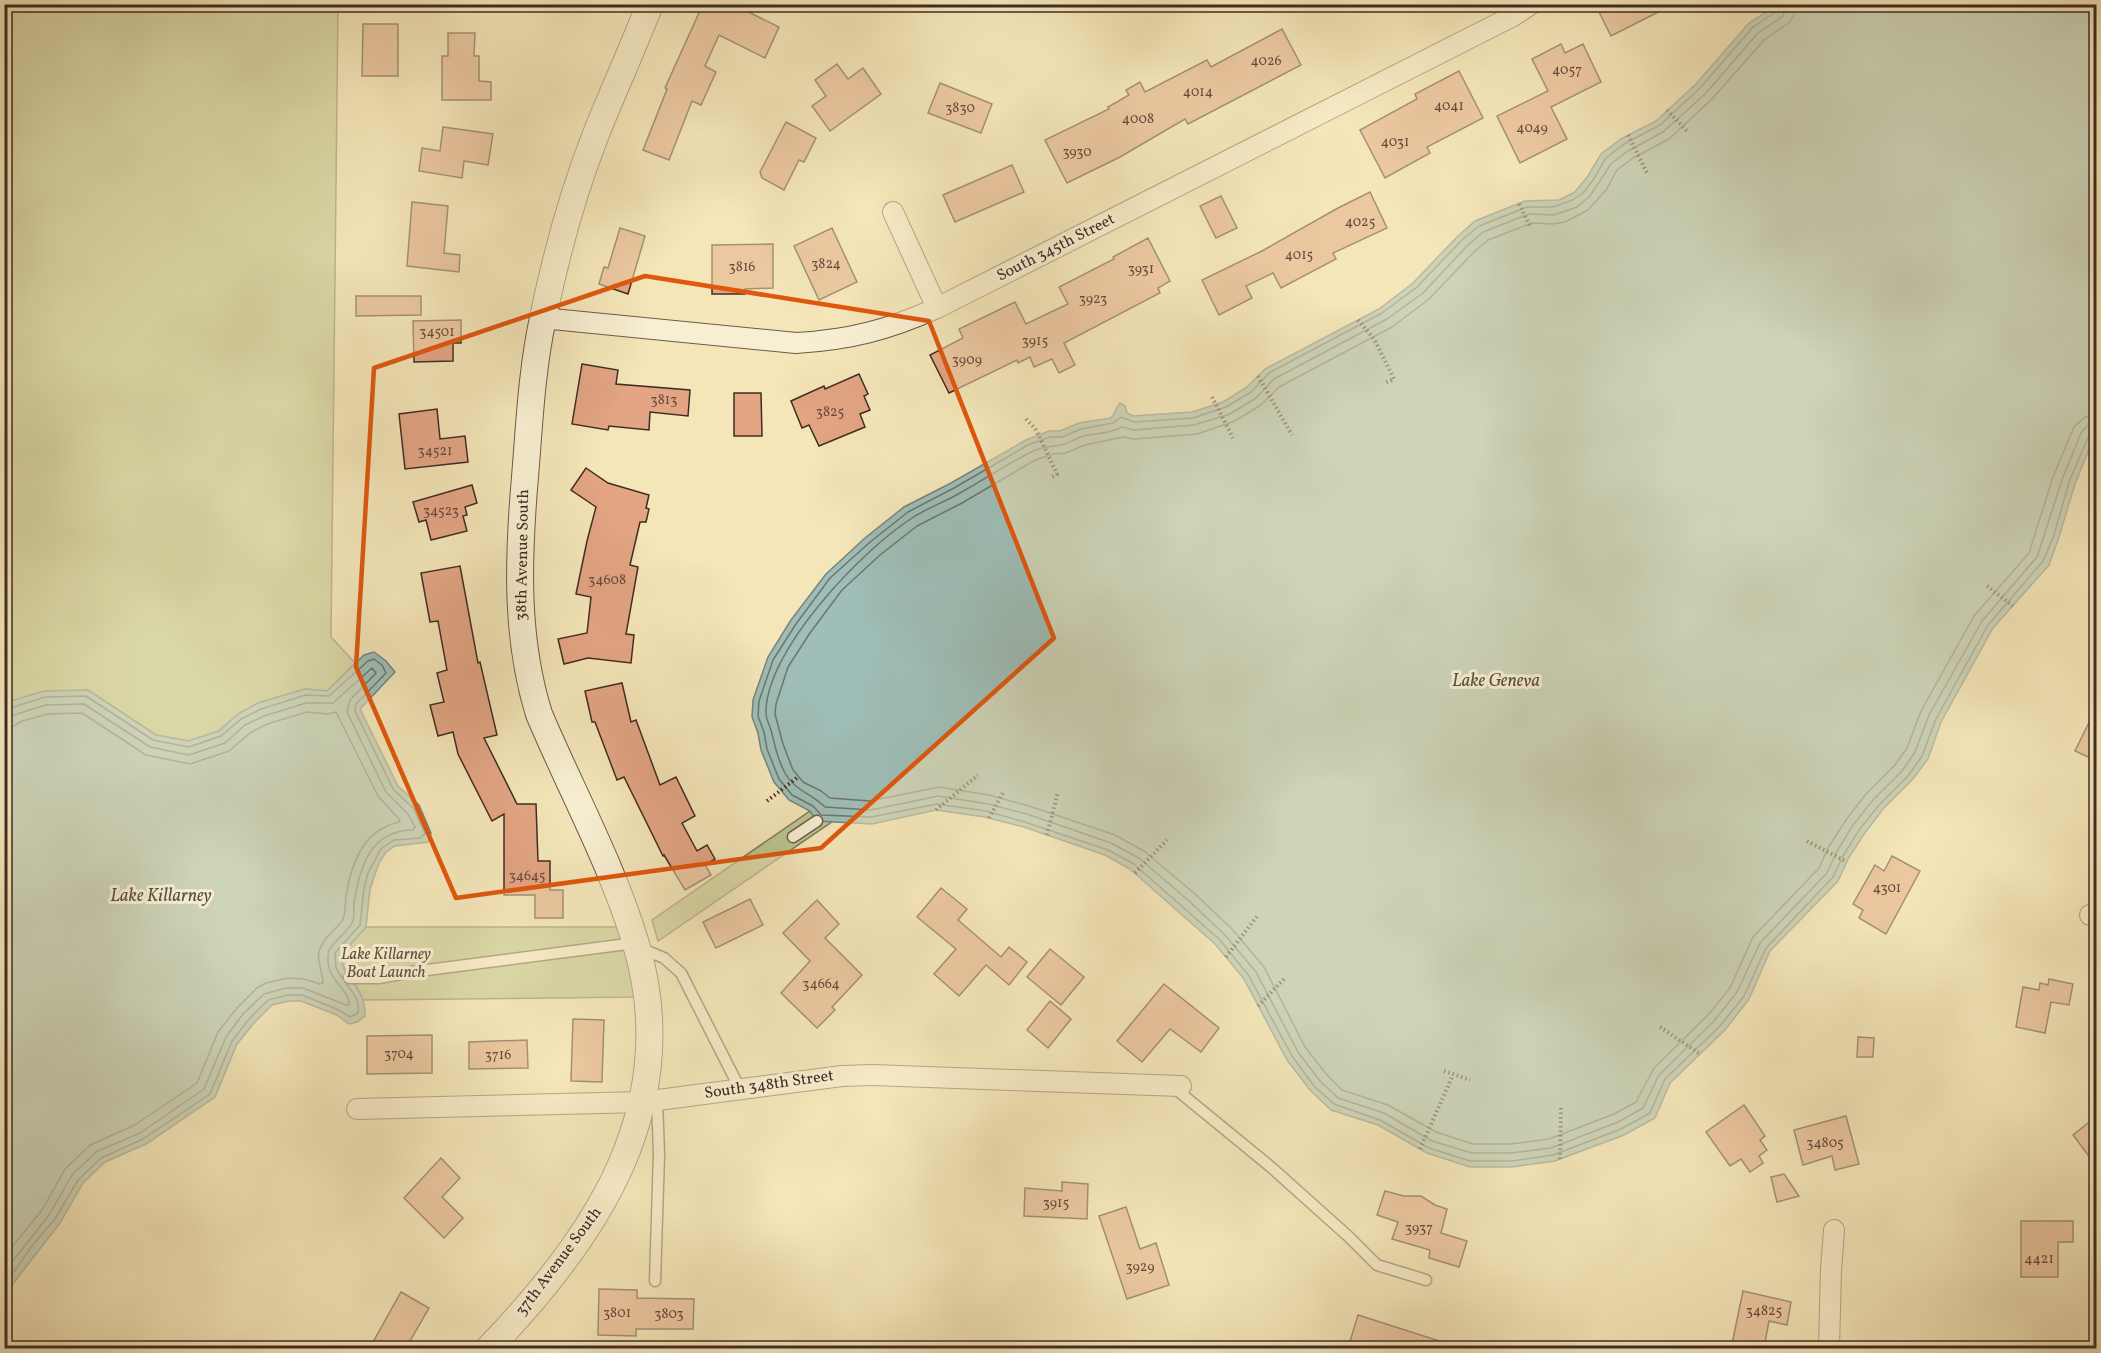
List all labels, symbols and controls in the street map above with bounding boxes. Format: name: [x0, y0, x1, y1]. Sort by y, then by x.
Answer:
house number: 4026: [1250, 52, 1282, 71]
house number: 4057: [1552, 61, 1582, 80]
house number: 4014: [1183, 83, 1213, 102]
house number: 4041: [1434, 97, 1464, 116]
house number: 3830: [945, 99, 975, 118]
house number: 4008: [1122, 110, 1154, 129]
house number: 4049: [1516, 119, 1548, 138]
house number: 4031: [1381, 133, 1409, 152]
house number: 3930: [1062, 143, 1092, 162]
street label: South 345th Street: [993, 209, 1119, 287]
house number: 4025: [1345, 213, 1375, 232]
house number: 4015: [1285, 246, 1313, 265]
house number: 3824: [811, 255, 841, 274]
house number: 3816: [729, 258, 755, 277]
house number: 3931: [1128, 260, 1154, 279]
house number: 3923: [1079, 290, 1107, 309]
house number: 34501: [419, 323, 455, 342]
house number: 3915: [1022, 332, 1048, 351]
house number: 3909: [952, 351, 982, 370]
house number: 3813: [651, 391, 677, 410]
house number: 3825: [816, 403, 844, 422]
house number: 34521: [418, 442, 452, 461]
street label: 38th Avenue South: [511, 489, 535, 621]
house number: 34523: [423, 502, 459, 521]
house number: 34608: [588, 571, 626, 590]
water label: Lake Geneva: [1452, 669, 1540, 694]
house number: 34645: [509, 867, 545, 886]
house number: 4301: [1873, 879, 1901, 898]
water label: Lake Killarney: [110, 884, 212, 909]
park label: Lake Killarney Boat Launch: [341, 944, 431, 984]
house number: 34664: [802, 975, 840, 994]
house number: 3704: [384, 1045, 414, 1064]
house number: 3716: [485, 1046, 511, 1065]
street label: South 348th Street: [703, 1065, 836, 1105]
house number: 34805: [1806, 1134, 1844, 1153]
house number: 3915: [1043, 1194, 1069, 1213]
street label: 37th Avenue South: [511, 1203, 607, 1321]
house number: 3937: [1405, 1219, 1433, 1238]
house number: 4421: [2024, 1250, 2054, 1269]
house number: 3929: [1126, 1258, 1154, 1277]
house number: 34825: [1746, 1302, 1782, 1321]
house number: 3801: [603, 1304, 631, 1323]
house number: 3803: [654, 1305, 684, 1324]

